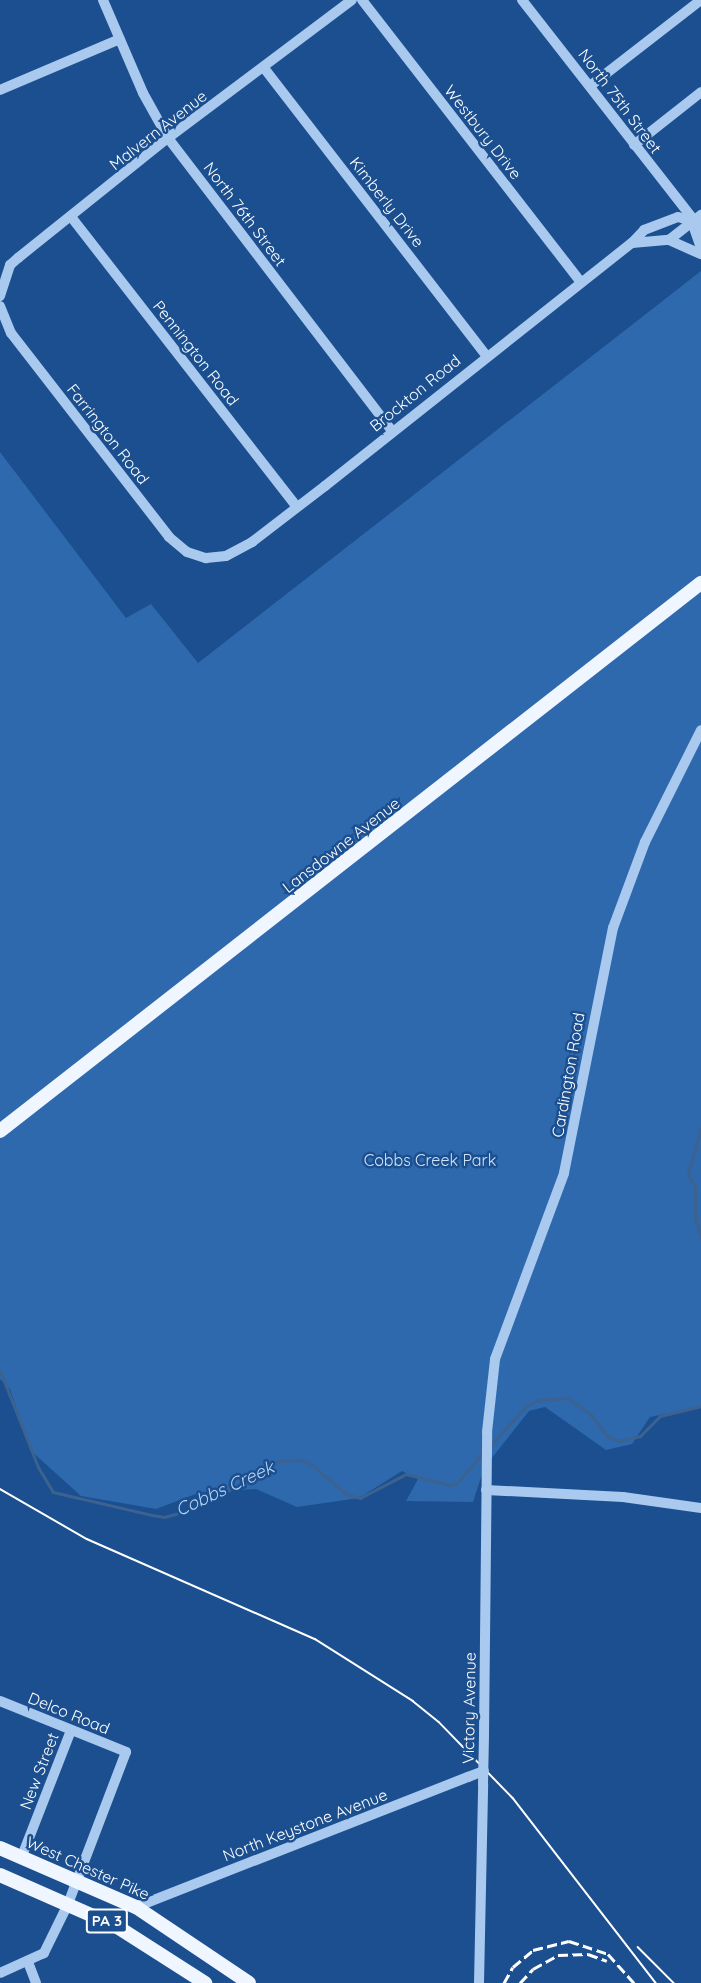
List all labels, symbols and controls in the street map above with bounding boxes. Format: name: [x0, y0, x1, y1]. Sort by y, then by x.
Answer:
street label: North 75th Street: [574, 45, 666, 157]
street label: Westbury Drive: [440, 81, 526, 183]
street label: Malvern Avenue: [106, 86, 210, 174]
street label: Kimberly Drive: [346, 153, 428, 251]
street label: North 76th Street: [200, 158, 290, 270]
street label: Pennington Road: [149, 297, 243, 409]
street label: Brockton Road: [366, 351, 464, 435]
street label: Farrington Road: [63, 380, 153, 488]
street label: Lansdowne Avenue: [278, 793, 404, 897]
street label: Cardington Road: [548, 1011, 588, 1139]
park label: Cobbs Creek Park: [364, 1150, 496, 1170]
water label: Cobbs Creek: [172, 1457, 278, 1521]
street label: Victory Avenue: [458, 1652, 480, 1764]
street label: Delco Road: [25, 1688, 113, 1738]
street label: New Street: [16, 1730, 62, 1812]
street label: North Keystone Avenue: [220, 1785, 390, 1865]
street label: West Chester Pike: [23, 1832, 153, 1904]
road number: PA 3: [84, 1909, 130, 1933]

